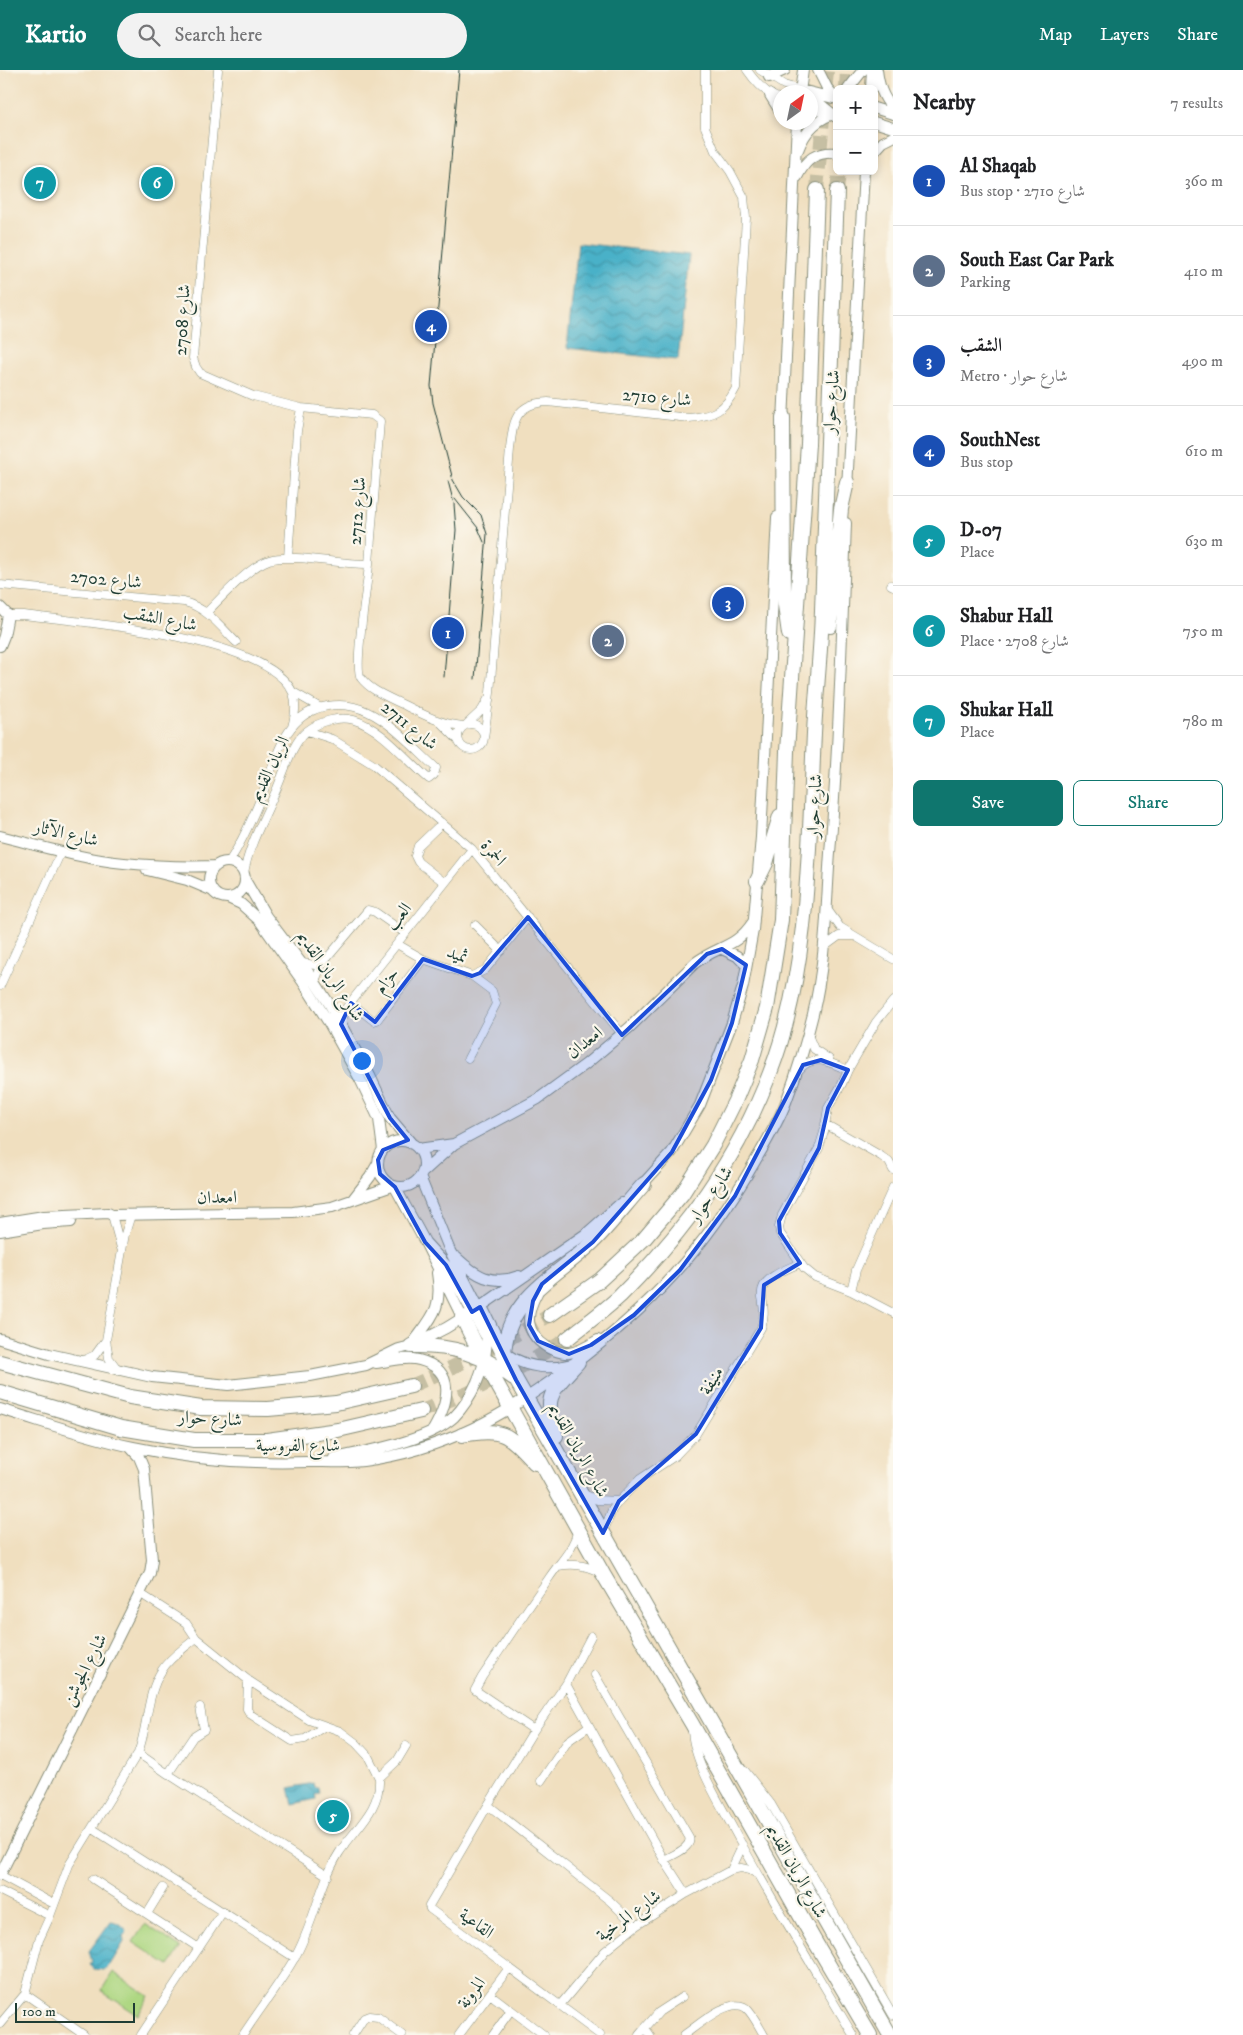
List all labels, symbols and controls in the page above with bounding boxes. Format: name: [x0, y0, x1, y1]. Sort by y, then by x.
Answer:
search box: [117, 13, 467, 58]
text: Kartio: [25, 20, 87, 50]
icon: search: [135, 21, 163, 49]
text: Search here: [175, 24, 262, 47]
text: Map: [1039, 24, 1072, 46]
text: Layers: [1100, 24, 1149, 46]
text: Share: [1177, 24, 1218, 46]
north arrow: [773, 85, 818, 130]
map controls: [833, 85, 878, 175]
button: +: [833, 85, 878, 130]
text: Nearby: [913, 90, 975, 116]
text: 7 results: [1170, 93, 1223, 113]
button: −: [833, 130, 878, 175]
text: Al Shaqab: [960, 155, 1036, 178]
pin: 7: [24, 164, 56, 202]
pin: 6: [141, 164, 173, 202]
text: 1: [926, 171, 932, 191]
text: 360 m: [1185, 171, 1223, 191]
text: Bus stop · شارع 2710: [960, 181, 1085, 201]
text: South East Car Park: [960, 249, 1114, 272]
text: 2: [925, 261, 933, 281]
text: 410 m: [1184, 261, 1223, 281]
text: Parking: [960, 272, 1010, 292]
street label: شارع 2708: [170, 284, 199, 357]
pin: 4: [415, 307, 447, 345]
text: الشقب: [960, 334, 1002, 357]
text: 3: [926, 351, 932, 371]
text: 490 m: [1182, 351, 1223, 371]
text: Metro · شارع حوار: [960, 366, 1068, 386]
street label: شارع حوار: [819, 369, 848, 437]
street label: شارع 2710: [621, 384, 692, 415]
text: SouthNest: [960, 429, 1040, 452]
text: 4: [924, 441, 934, 461]
text: 610 m: [1185, 441, 1223, 461]
text: Bus stop: [960, 452, 1013, 472]
street label: شارع 2712: [345, 476, 374, 546]
text: D-07: [960, 519, 1002, 542]
text: 5: [925, 531, 933, 551]
text: 630 m: [1185, 531, 1223, 551]
text: Place: [960, 542, 994, 562]
street label: شارع 2702: [69, 566, 143, 597]
pin: 3: [712, 584, 744, 622]
street label: شارع الشقب: [120, 601, 199, 640]
text: Shabur Hall: [960, 605, 1053, 628]
pin: 1: [432, 614, 464, 652]
text: 6: [925, 621, 933, 641]
text: 750 m: [1183, 621, 1223, 641]
pin: 2: [592, 622, 624, 660]
text: Place · شارع 2708: [960, 631, 1069, 651]
street label: شارع 2711: [374, 697, 442, 758]
text: Shukar Hall: [960, 699, 1053, 722]
text: 7: [925, 711, 933, 731]
text: 780 m: [1183, 711, 1223, 731]
text: Place: [960, 722, 994, 742]
street label: الريان القديم: [245, 733, 299, 807]
street label: شارع حوار: [802, 773, 831, 841]
button: Save: [913, 780, 1063, 826]
button: Share: [1073, 780, 1223, 826]
street label: شارع الآثار: [29, 815, 101, 855]
street label: الحمرة: [475, 835, 511, 871]
street label: العب: [381, 899, 417, 935]
street label: شارع الريان القديم: [288, 926, 369, 1028]
street label: ثميد: [444, 941, 470, 969]
street label: حزام: [370, 963, 407, 1001]
street label: امعدان: [562, 1022, 608, 1064]
your location: [349, 1048, 375, 1074]
street label: شارع حوار: [683, 1162, 741, 1231]
street label: امعدان: [197, 1187, 237, 1209]
street label: منيفة: [695, 1363, 729, 1399]
street label: شارع الريان القديم: [539, 1399, 613, 1503]
street label: شارع حوار: [175, 1406, 243, 1435]
street label: شارع الفروسية: [256, 1435, 340, 1460]
street label: شارع الجوشن: [58, 1630, 115, 1711]
pin: 5: [317, 1797, 349, 1835]
street label: شارع الريان القديم: [757, 1820, 831, 1924]
street label: شارع المرخية: [592, 1885, 667, 1949]
street label: القاعية: [454, 1904, 498, 1944]
street label: المرونة: [453, 1973, 491, 2013]
scale bar: [15, 2000, 135, 2023]
text: 100 m: [22, 2003, 56, 2021]

